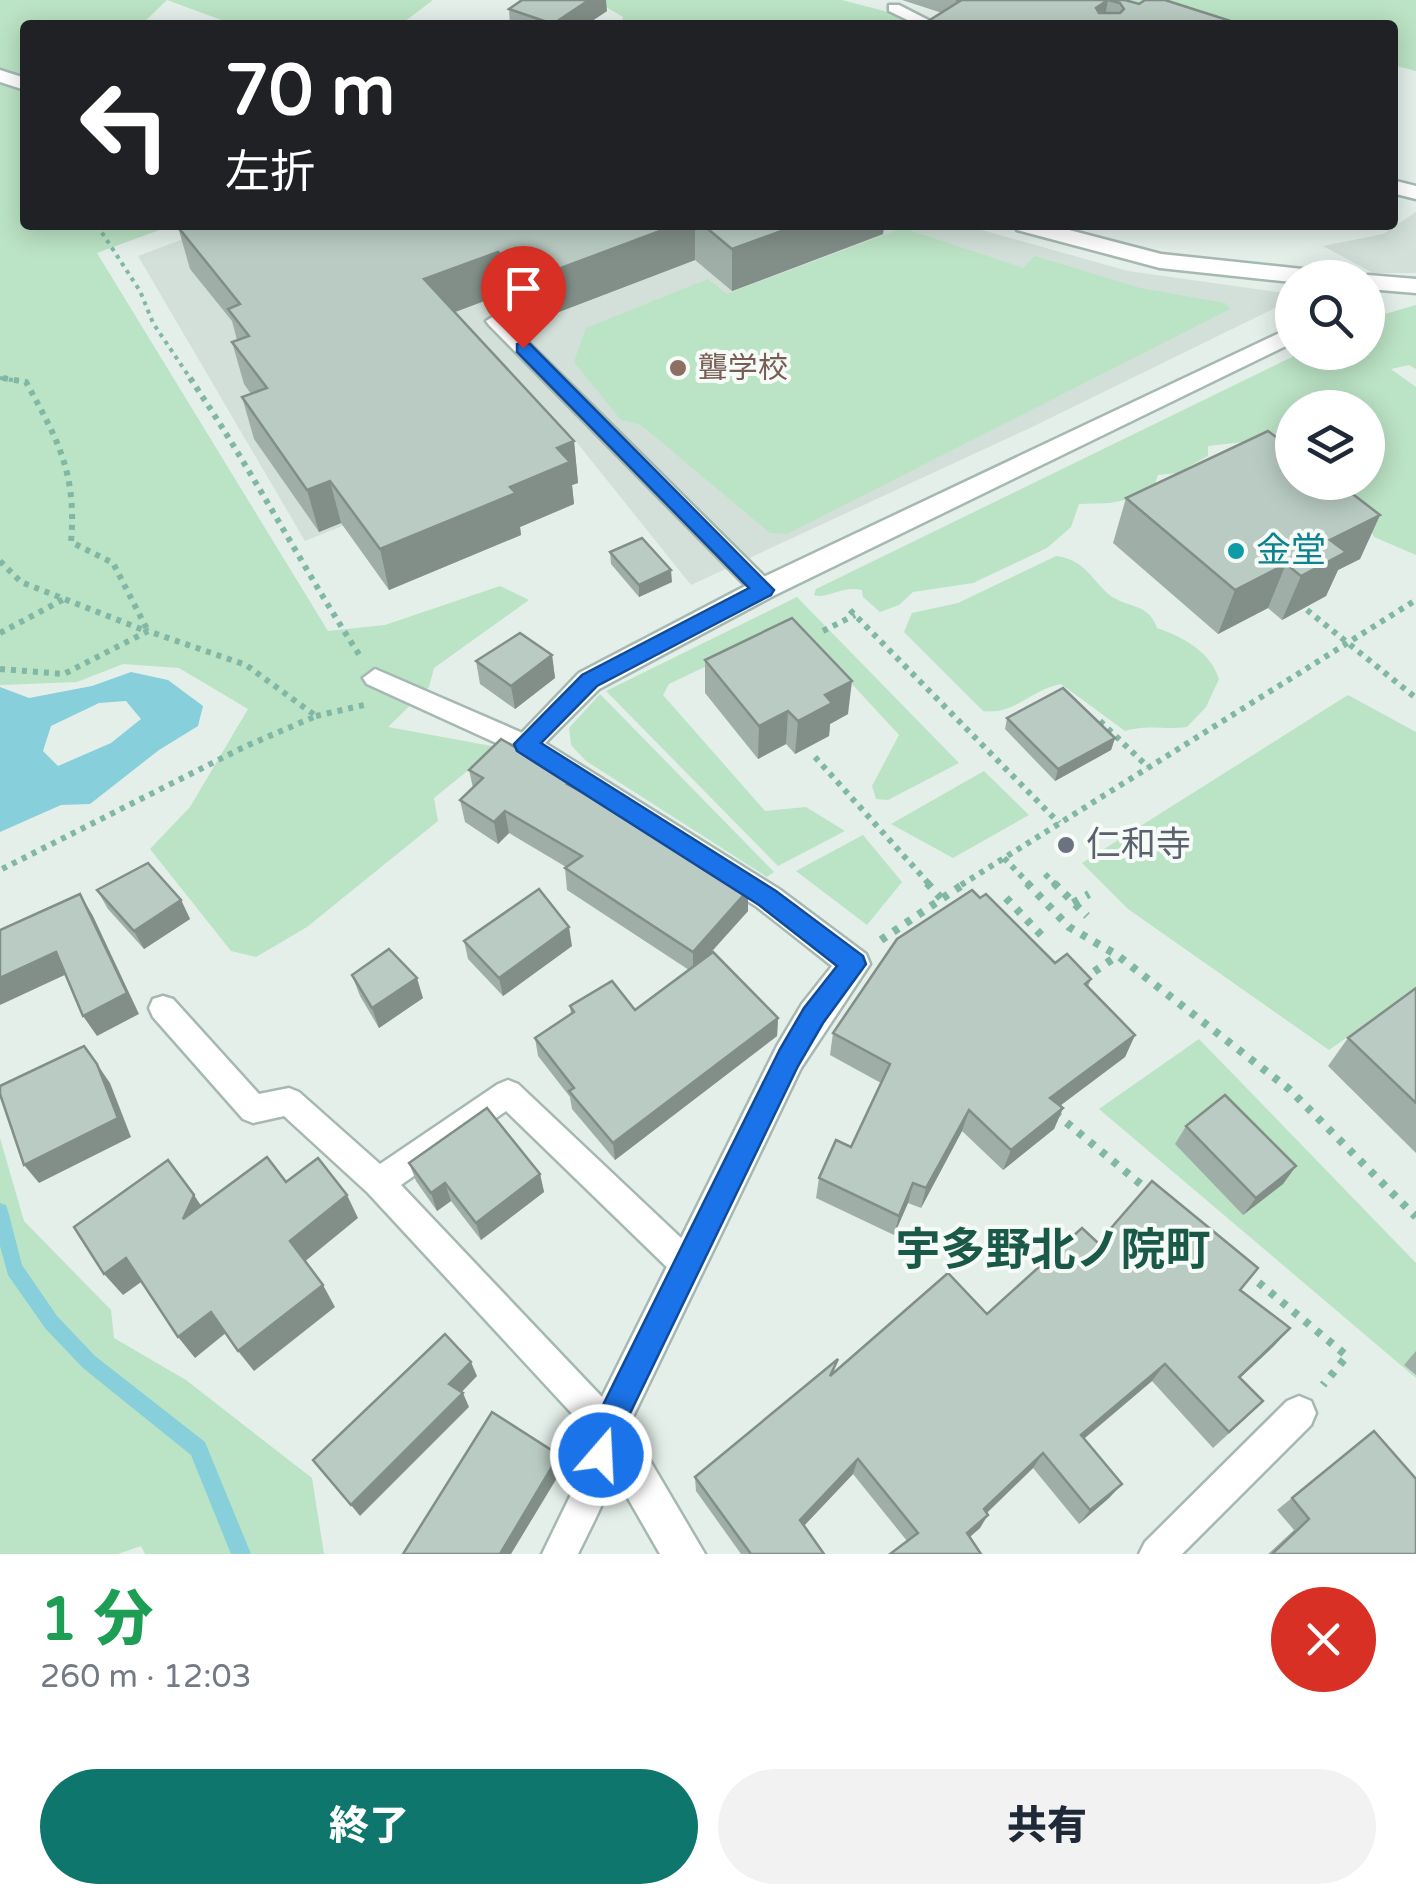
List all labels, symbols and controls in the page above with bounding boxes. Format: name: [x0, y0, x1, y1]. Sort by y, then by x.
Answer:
text: 70 m: [225, 50, 395, 134]
icon: left: [60, 60, 190, 190]
text: 左折: [225, 146, 315, 200]
pin: [481, 246, 566, 349]
map controls: [1275, 260, 1385, 500]
button: search: [1275, 260, 1385, 370]
icon: arrive: [496, 261, 551, 316]
place label: 聾学校: [698, 350, 788, 387]
marker: 聾学校: [667, 357, 689, 379]
button: layers: [1275, 390, 1385, 500]
place label: 金堂: [1256, 530, 1326, 572]
marker: 金堂: [1225, 540, 1247, 562]
place label: 仁和寺: [1086, 824, 1191, 866]
marker: 仁和寺: [1055, 834, 1077, 856]
district label: 宇多野北ノ院町: [895, 1224, 1211, 1278]
position arrow: [549, 1403, 653, 1507]
text: 1 分: [40, 1584, 153, 1656]
button: close: [1271, 1587, 1376, 1692]
text: 260 m · 12:03: [40, 1658, 252, 1696]
button: 終了: [40, 1769, 698, 1884]
button: 共有: [718, 1769, 1376, 1884]

